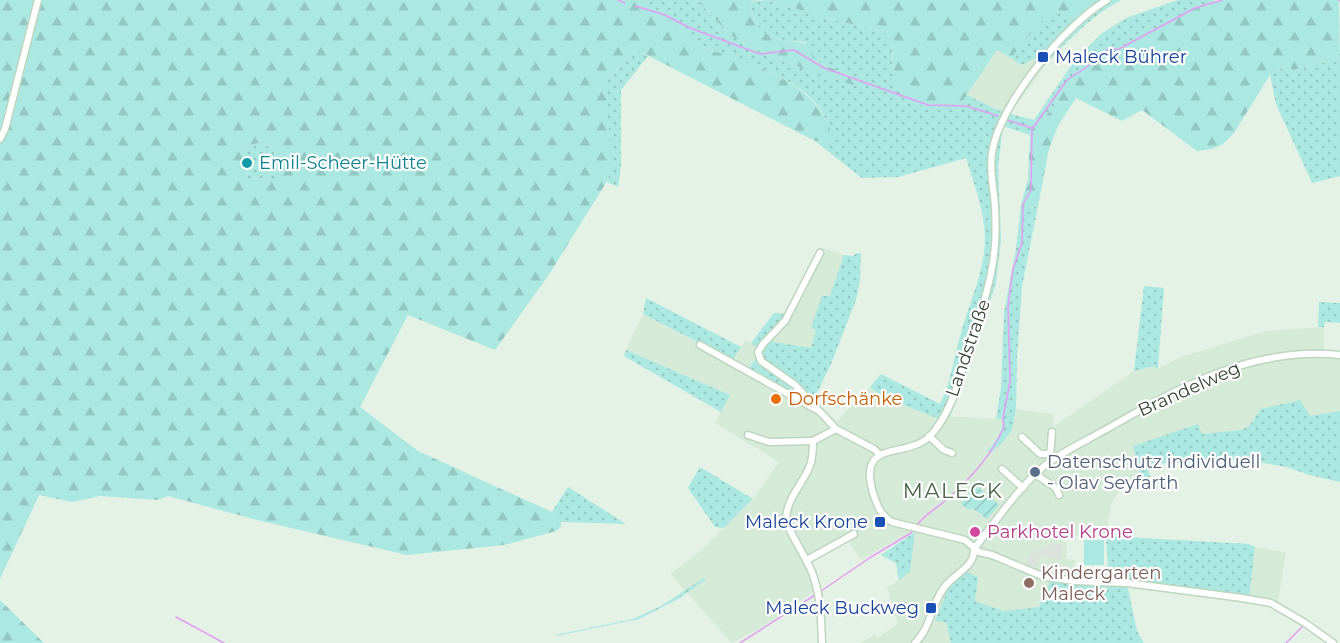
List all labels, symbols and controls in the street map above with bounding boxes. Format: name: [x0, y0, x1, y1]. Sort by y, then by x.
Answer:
place label: Maleck Bührer: [1055, 46, 1187, 68]
marker: Maleck Bührer: [1036, 50, 1050, 64]
place label: Emil-Scheer-Hütte: [259, 152, 427, 174]
marker: Emil-Scheer-Hütte: [240, 156, 254, 170]
street label: Landstraße: [941, 296, 995, 400]
street label: Brandelweg: [1134, 357, 1244, 421]
place label: Dorfschänke: [788, 388, 903, 410]
marker: Dorfschänke: [769, 392, 783, 406]
place label: Datenschutz individuell - Olav Seyfarth: [1047, 451, 1260, 494]
marker: Datenschutz individuell - Olav Seyfarth: [1028, 465, 1042, 479]
district label: MALECK: [903, 478, 1003, 503]
place label: Maleck Krone: [745, 511, 868, 533]
marker: Maleck Krone: [873, 515, 887, 529]
place label: Parkhotel Krone: [987, 521, 1133, 543]
marker: Parkhotel Krone: [968, 525, 982, 539]
place label: Kindergarten Maleck: [1041, 562, 1161, 605]
marker: Kindergarten Maleck: [1022, 576, 1036, 590]
place label: Maleck Buckweg: [765, 597, 919, 619]
marker: Maleck Buckweg: [924, 601, 938, 615]

